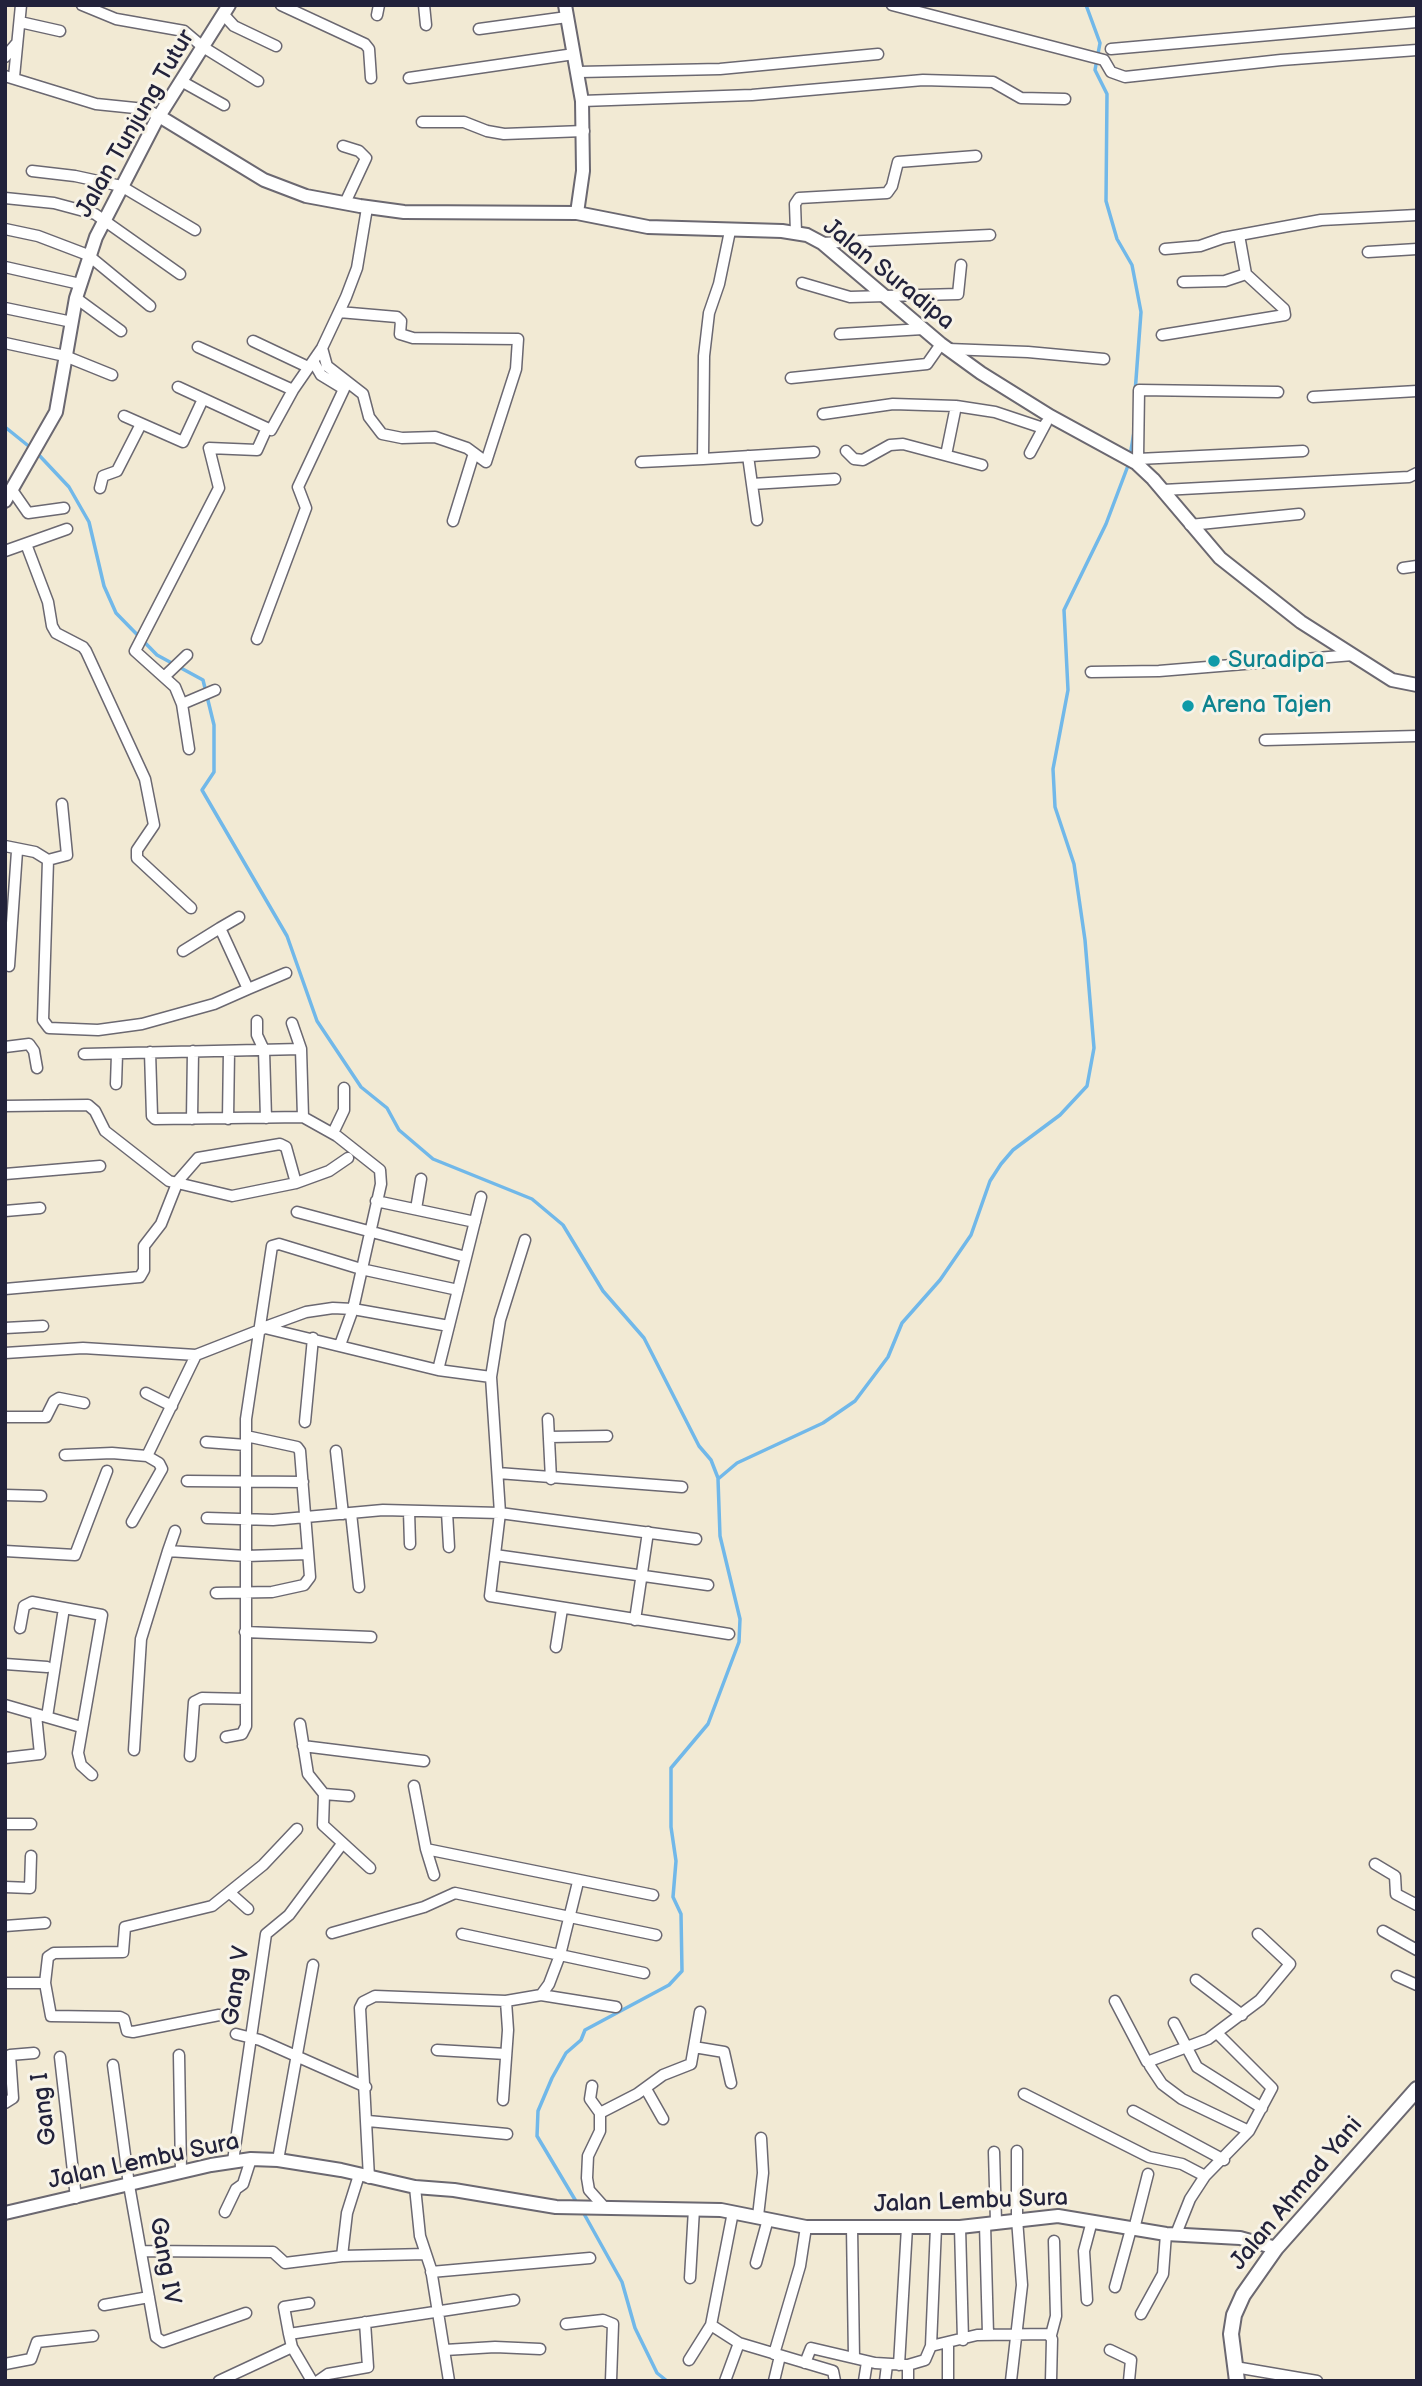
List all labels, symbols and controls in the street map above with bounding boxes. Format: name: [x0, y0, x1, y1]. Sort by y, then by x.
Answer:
street label: Jalan Tunjung Tutur: [70, 25, 202, 223]
street label: Jalan Suradipa: [816, 213, 960, 337]
place label: Suradipa: [1228, 647, 1325, 675]
marker: Suradipa: [1206, 653, 1222, 669]
place label: Arena Tajen: [1202, 692, 1332, 720]
marker: Arena Tajen: [1180, 698, 1196, 714]
street label: Gang V: [217, 1944, 257, 2028]
street label: Gang I: [26, 2071, 64, 2147]
street label: Jalan Ahmad Yani: [1225, 2112, 1369, 2276]
street label: Jalan Lembu Sura: [46, 2128, 242, 2196]
street label: Jalan Lembu Sura: [873, 2184, 1069, 2220]
street label: Gang IV: [142, 2215, 186, 2307]

